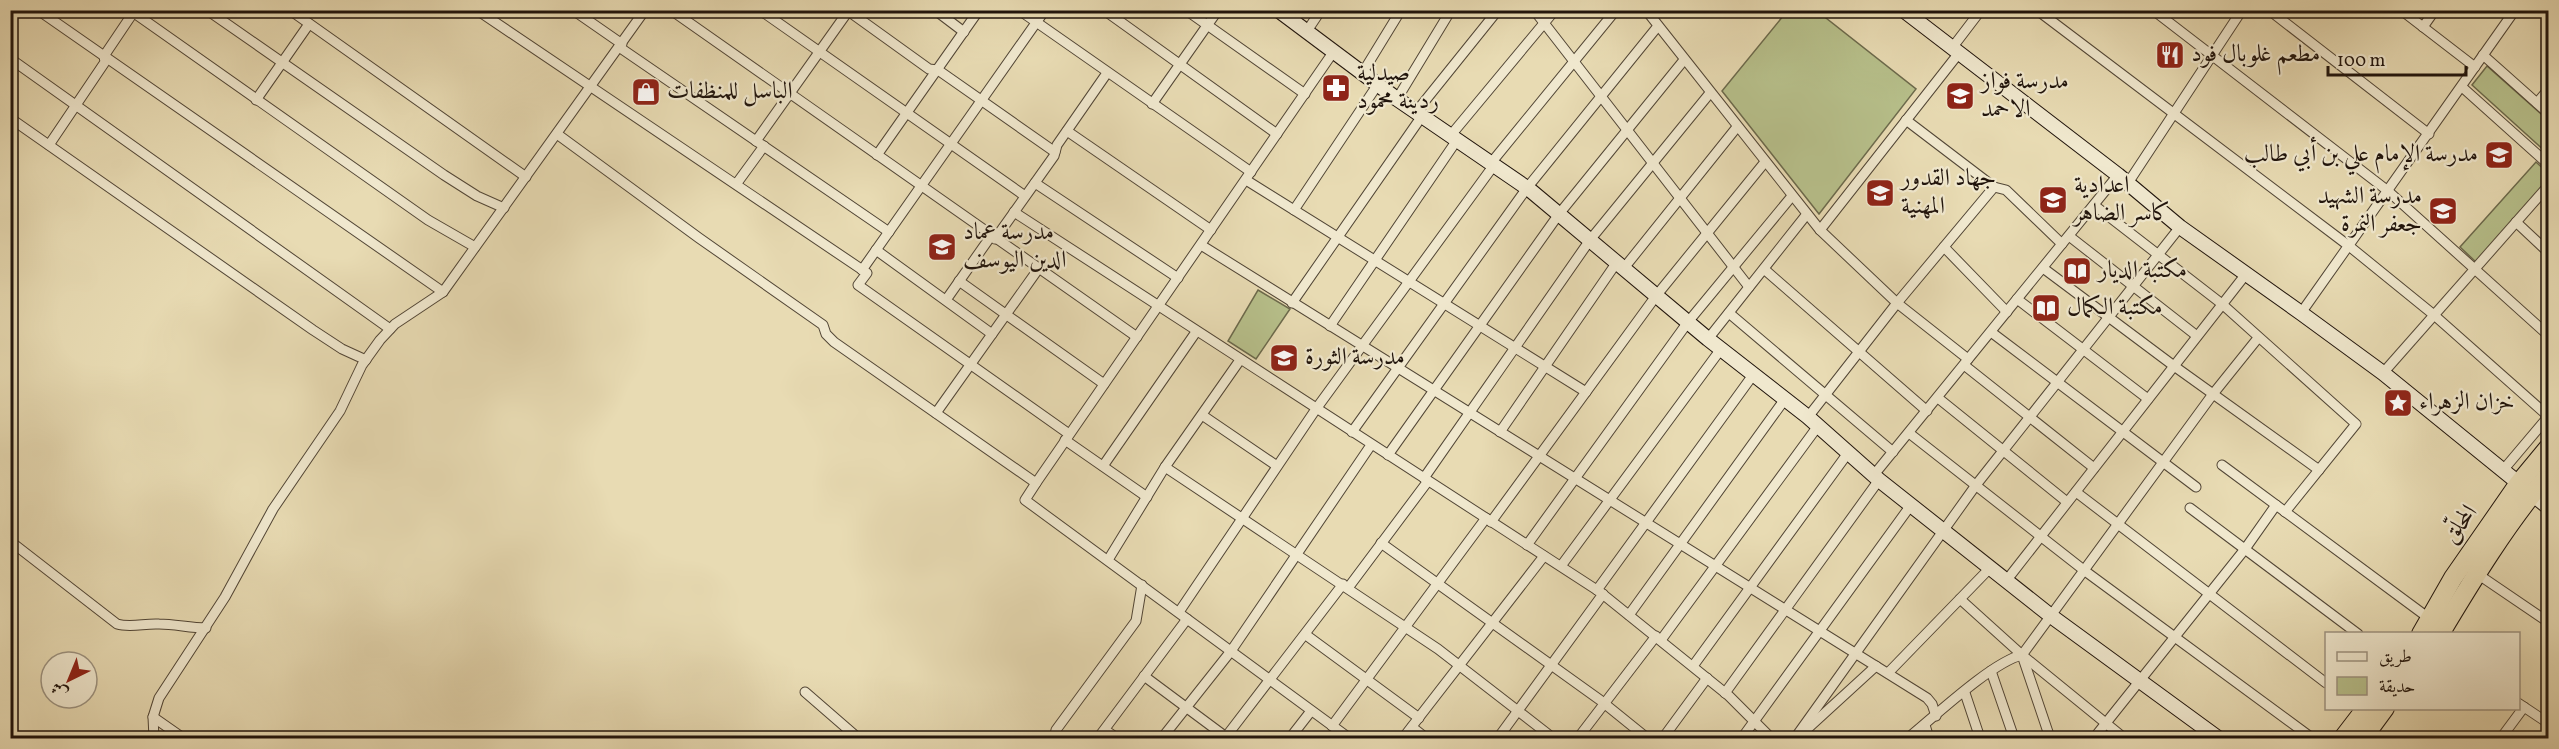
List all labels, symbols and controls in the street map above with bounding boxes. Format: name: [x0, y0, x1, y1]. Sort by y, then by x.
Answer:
place label: مطعم غلوبال فود: [2191, 38, 2320, 75]
restaurant icon: مطعم غلوبال فود: [2154, 39, 2186, 71]
scale bar: [2328, 39, 2466, 77]
text: 100 m: [2337, 49, 2386, 74]
place label: صيدلية ردينة محمود: [1357, 57, 1439, 119]
place label: مدرسة فواز الاحمد: [1979, 65, 2069, 127]
pharmacy icon: صيدلية ردينة محمود: [1320, 72, 1352, 104]
place label: الباسل للمنظفات: [667, 75, 793, 109]
shop icon: الباسل للمنظفات: [630, 76, 662, 108]
school or university icon: مدرسة فواز الاحمد: [1944, 80, 1976, 112]
place label: مدرسة الإمام علي بن أبي طالب: [2244, 136, 2478, 176]
school or university icon: مدرسة الإمام علي بن أبي طالب: [2483, 139, 2515, 171]
place label: جهاد القدور المهنية: [1899, 162, 1996, 224]
place label: اعدادية كاسر الضاهر: [2071, 169, 2170, 231]
school or university icon: جهاد القدور المهنية: [1864, 177, 1896, 209]
place label: مدرسة الشهيد جعفر النمرة: [2318, 180, 2422, 242]
school or university icon: اعدادية كاسر الضاهر: [2037, 184, 2069, 216]
school or university icon: مدرسة الشهيد جعفر النمرة: [2427, 195, 2459, 227]
place label: مدرسة عماد الدين اليوسف: [963, 216, 1066, 278]
school or university icon: مدرسة عماد الدين اليوسف: [926, 231, 958, 263]
place label: مكتبة الديار: [2096, 254, 2187, 288]
library icon: مكتبة الديار: [2061, 255, 2093, 287]
place label: مكتبة الكمال: [2067, 291, 2163, 325]
library icon: مكتبة الكمال: [2030, 292, 2062, 324]
place label: مدرسة الثورة: [1305, 341, 1405, 375]
school or university icon: مدرسة الثورة: [1268, 342, 1300, 374]
place label: خزان الزهراء: [2419, 386, 2515, 420]
place icon: خزان الزهراء: [2382, 387, 2414, 419]
street label: المحلّق: [2434, 498, 2487, 552]
legend: [2325, 632, 2520, 710]
text: طريق: [2379, 645, 2412, 670]
north arrow: [39, 650, 99, 710]
text: حديقة: [2379, 675, 2415, 700]
text: ش: [47, 676, 73, 703]

